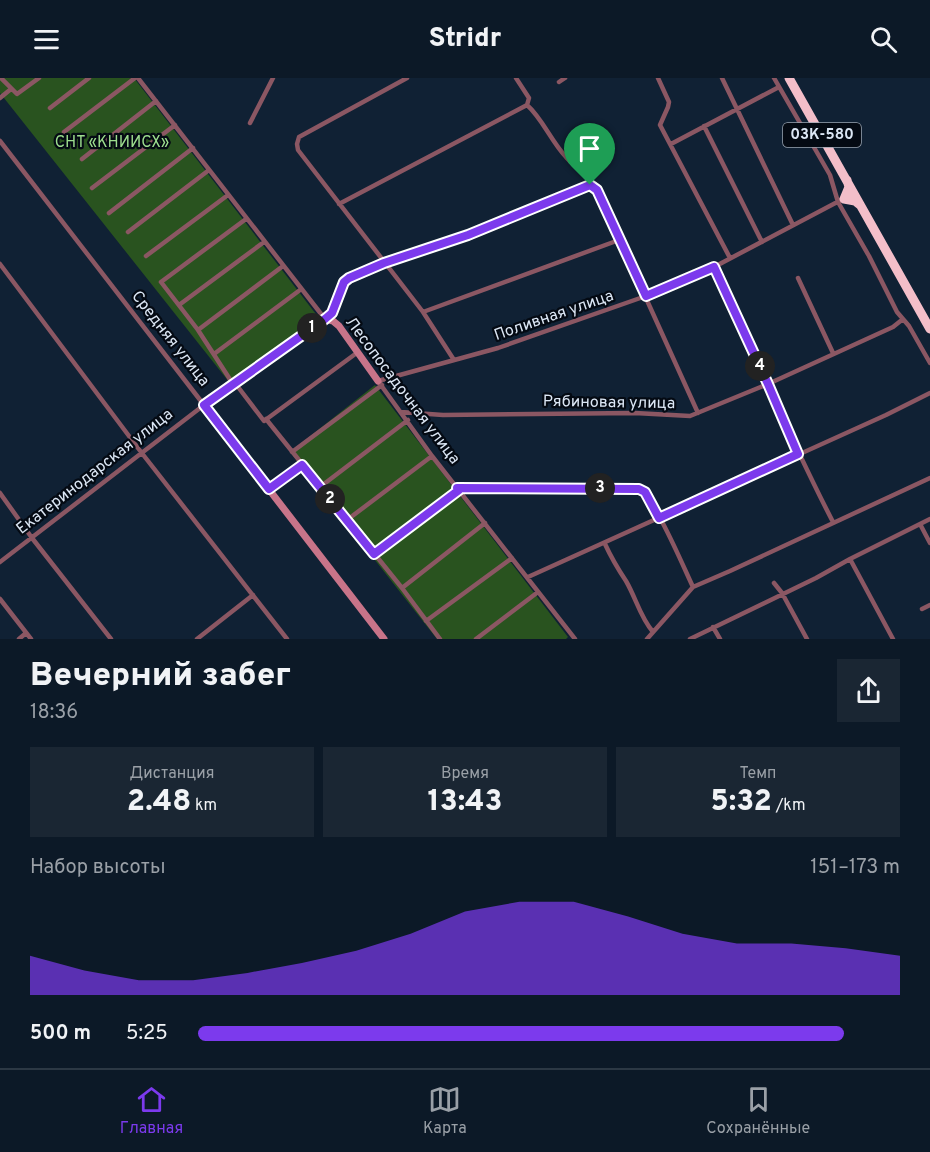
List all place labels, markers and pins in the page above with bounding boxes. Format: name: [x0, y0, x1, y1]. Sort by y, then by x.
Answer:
pin: [564, 123, 615, 185]
pin: 1: [297, 313, 327, 343]
pin: 4: [745, 351, 775, 381]
pin: 3: [585, 473, 615, 503]
pin: 2: [315, 484, 345, 514]

